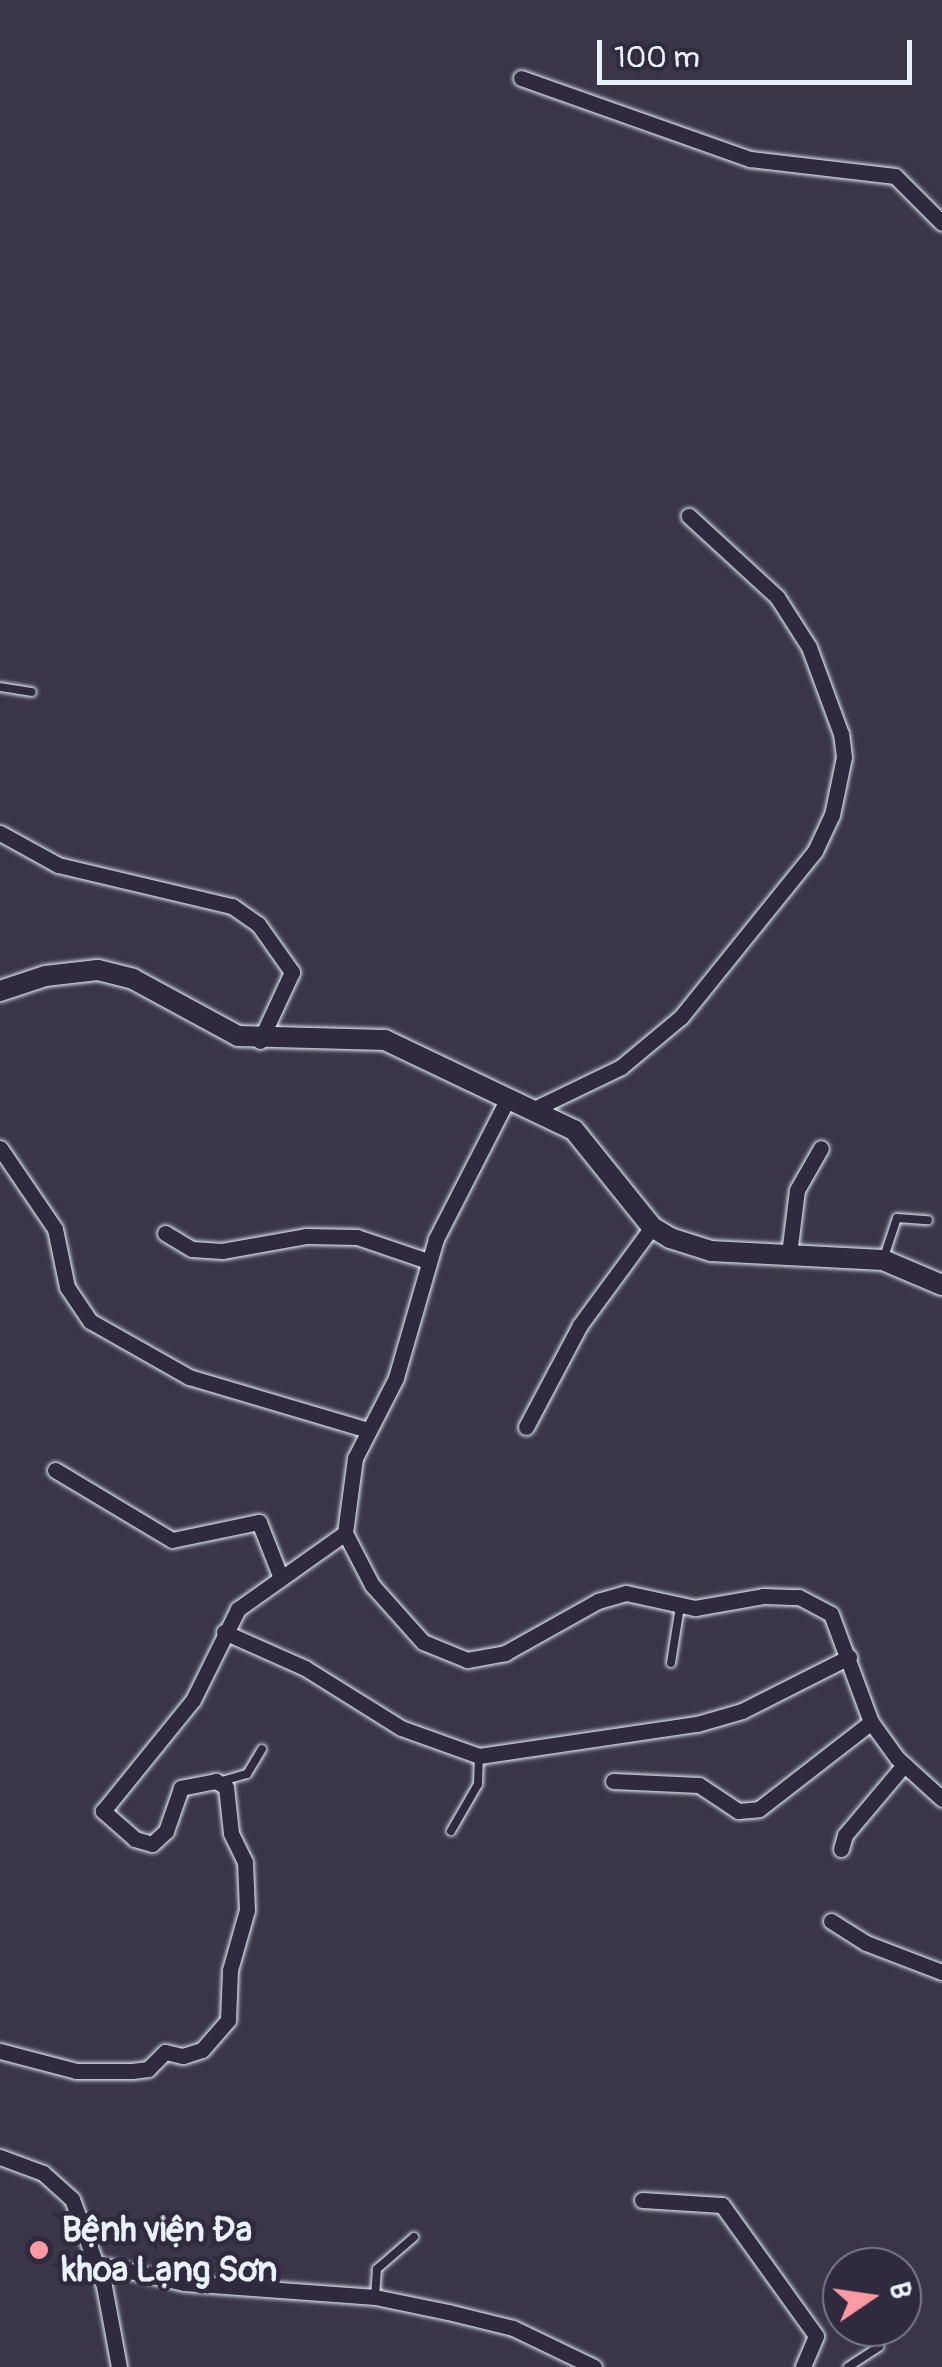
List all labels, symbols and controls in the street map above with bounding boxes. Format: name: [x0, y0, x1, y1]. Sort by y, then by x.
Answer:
scale bar: [602, 20, 917, 82]
text: 100 m: [614, 39, 700, 76]
place label: Bệnh viện Đa khoa Lạng Sơn: [62, 2209, 277, 2291]
marker: Bệnh viện Đa khoa Lạng Sơn: [26, 2237, 52, 2263]
north arrow: [822, 2247, 922, 2347]
text: B: [881, 2279, 919, 2302]

